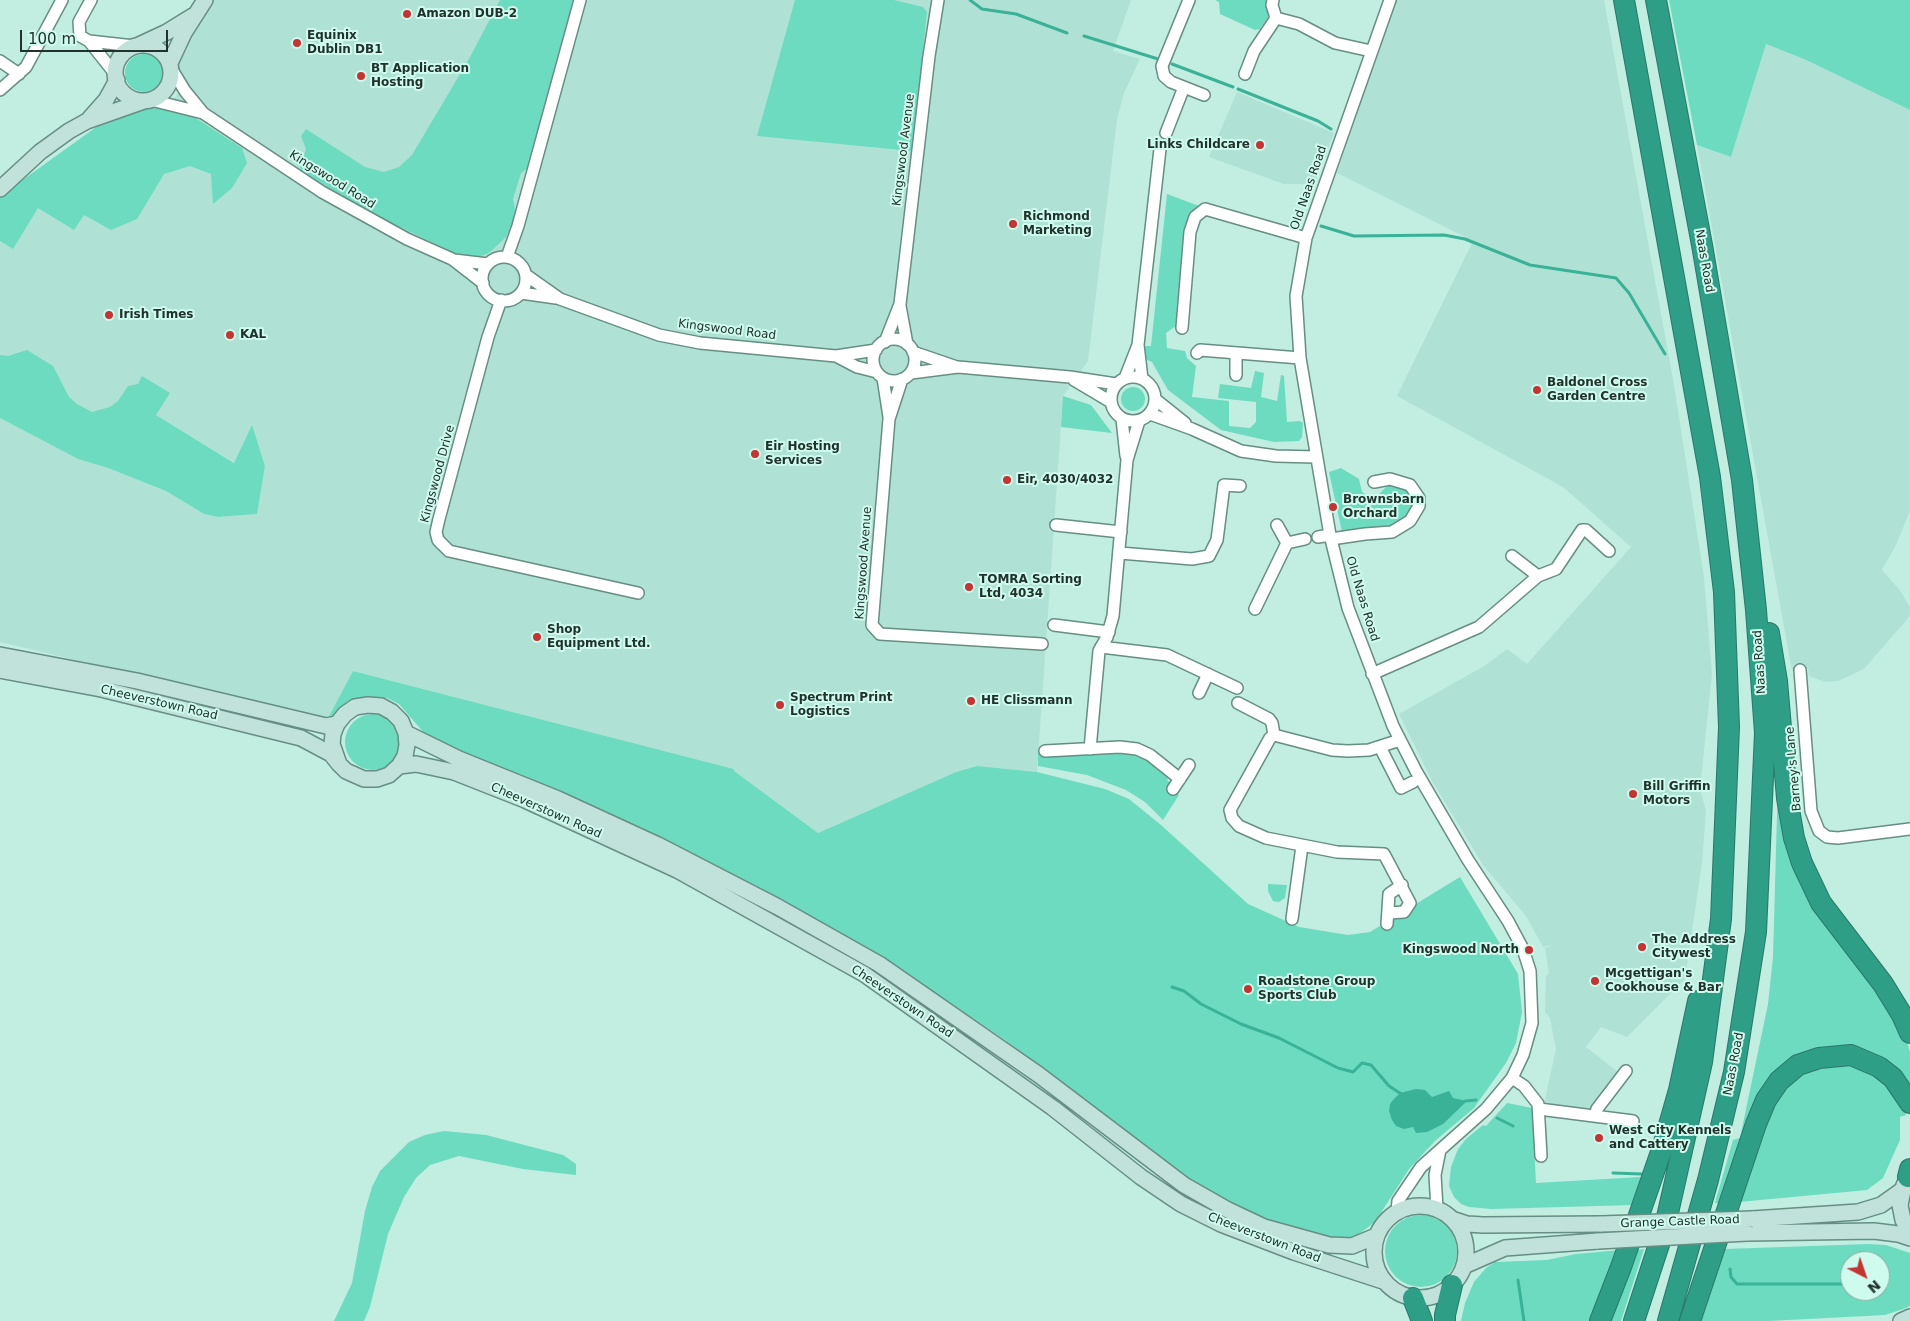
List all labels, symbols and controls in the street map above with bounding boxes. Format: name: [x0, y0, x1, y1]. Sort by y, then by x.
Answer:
place label: Amazon DUB-2: [417, 7, 517, 21]
marker: Amazon DUB-2: [401, 8, 413, 20]
scale bar: [22, 20, 170, 52]
place label: Equinix Dublin DB1: [307, 29, 382, 57]
text: 100 m: [28, 30, 76, 48]
marker: Equinix Dublin DB1: [291, 37, 303, 49]
place label: BT Application Hosting: [371, 62, 469, 90]
marker: BT Application Hosting: [355, 70, 367, 82]
street label: Kingswood Avenue: [890, 93, 918, 207]
place label: Links Childcare: [1147, 138, 1250, 152]
marker: Links Childcare: [1254, 139, 1266, 151]
street label: Old Naas Road: [1288, 144, 1330, 232]
street label: Kingswood Road: [286, 148, 378, 212]
place label: Richmond Marketing: [1023, 210, 1092, 238]
marker: Richmond Marketing: [1007, 218, 1019, 230]
street label: Naas Road: [1691, 228, 1717, 294]
place label: Irish Times: [119, 308, 193, 322]
marker: Irish Times: [103, 309, 115, 321]
street label: Kingswood Road: [677, 317, 777, 343]
place label: KAL: [240, 328, 266, 342]
marker: KAL: [224, 329, 236, 341]
place label: Baldonel Cross Garden Centre: [1547, 376, 1647, 404]
marker: Baldonel Cross Garden Centre: [1531, 384, 1543, 396]
street label: Kingswood Drive: [418, 424, 458, 524]
place label: Eir Hosting Services: [765, 440, 840, 468]
marker: Eir Hosting Services: [749, 448, 761, 460]
place label: Eir, 4030/4032: [1017, 473, 1113, 487]
marker: Eir, 4030/4032: [1001, 474, 1013, 486]
place label: Brownsbarn Orchard: [1343, 493, 1424, 521]
marker: Brownsbarn Orchard: [1327, 501, 1339, 513]
street label: Kingswood Avenue: [853, 506, 875, 620]
street label: Old Naas Road: [1342, 555, 1382, 643]
place label: TOMRA Sorting Ltd, 4034: [979, 573, 1082, 601]
marker: TOMRA Sorting Ltd, 4034: [963, 581, 975, 593]
place label: Shop Equipment Ltd.: [547, 623, 651, 651]
street label: Naas Road: [1751, 630, 1769, 694]
marker: Shop Equipment Ltd.: [531, 631, 543, 643]
street label: Cheeverstown Road: [99, 683, 219, 723]
place label: Spectrum Print Logistics: [790, 691, 892, 719]
place label: HE Clissmann: [981, 694, 1072, 708]
marker: HE Clissmann: [965, 695, 977, 707]
marker: Spectrum Print Logistics: [774, 699, 786, 711]
street label: Barney's Lane: [1783, 726, 1805, 812]
street label: Cheeverstown Road: [488, 780, 604, 842]
place label: Bill Griffin Motors: [1643, 780, 1710, 808]
marker: Bill Griffin Motors: [1627, 788, 1639, 800]
place label: The Address Citywest: [1652, 933, 1736, 961]
marker: The Address Citywest: [1636, 941, 1648, 953]
place label: Kingswood North: [1402, 943, 1519, 957]
marker: Kingswood North: [1523, 944, 1535, 956]
street label: Cheeverstown Road: [848, 963, 956, 1041]
place label: Mcgettigan's Cookhouse & Bar: [1605, 967, 1721, 995]
place label: Roadstone Group Sports Club: [1258, 975, 1375, 1003]
marker: Mcgettigan's Cookhouse & Bar: [1589, 975, 1601, 987]
marker: Roadstone Group Sports Club: [1242, 983, 1254, 995]
street label: Naas Road: [1721, 1031, 1747, 1097]
place label: West City Kennels and Cattery: [1609, 1124, 1731, 1152]
marker: West City Kennels and Cattery: [1593, 1132, 1605, 1144]
street label: Cheeverstown Road: [1205, 1210, 1323, 1266]
street label: Grange Castle Road: [1620, 1213, 1740, 1231]
north arrow: [1840, 1251, 1890, 1301]
text: N: [1865, 1277, 1884, 1296]

